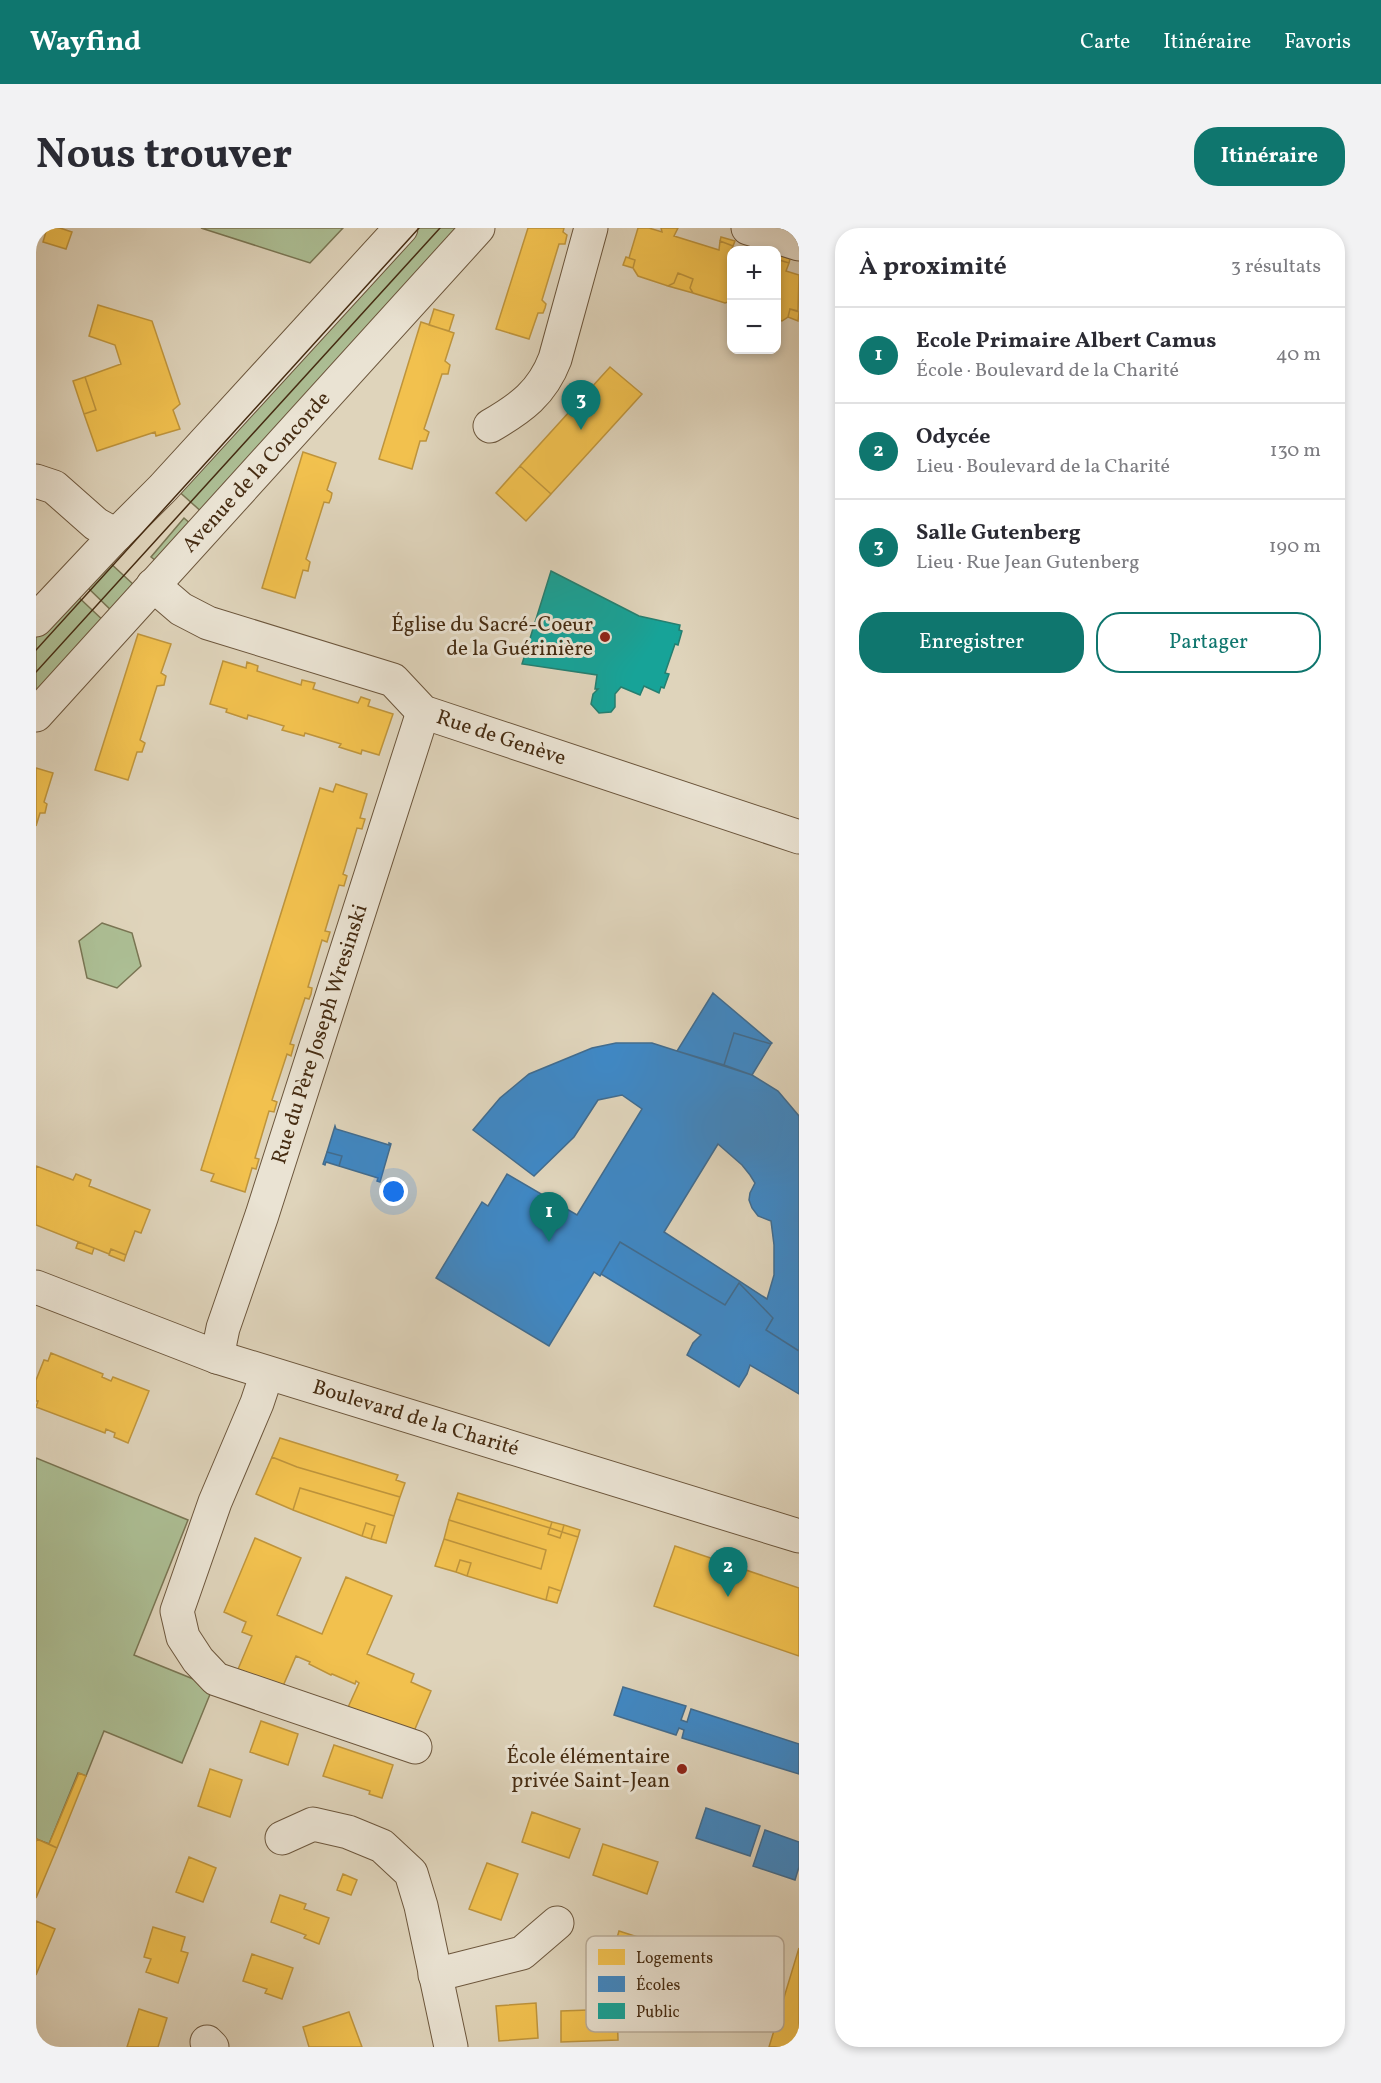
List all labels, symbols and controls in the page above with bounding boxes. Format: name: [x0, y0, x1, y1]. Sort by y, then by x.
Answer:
text: Wayfind: [30, 23, 141, 62]
text: Carte: [1080, 28, 1130, 57]
text: Itinéraire: [1163, 28, 1251, 57]
text: Favoris: [1284, 28, 1351, 57]
text: Nous trouver: [36, 127, 292, 186]
button: Itinéraire: [1194, 127, 1345, 186]
map controls: [727, 246, 781, 354]
button: +: [727, 246, 781, 300]
text: À proximité: [859, 249, 1007, 285]
text: 3 résultats: [1231, 253, 1321, 281]
button: −: [727, 300, 781, 354]
text: Ecole Primaire Albert Camus: [916, 326, 1216, 357]
text: 1: [874, 341, 883, 369]
text: 40 m: [1276, 341, 1321, 369]
text: École · Boulevard de la Charité: [916, 357, 1179, 385]
pin: 3: [562, 380, 600, 430]
street label: Avenue de la Concorde: [176, 385, 337, 559]
text: Odycée: [916, 422, 991, 453]
text: 2: [873, 437, 884, 465]
text: 130 m: [1270, 437, 1321, 465]
text: Lieu · Boulevard de la Charité: [916, 453, 1170, 481]
text: Salle Gutenberg: [916, 518, 1081, 549]
text: 3: [873, 533, 884, 561]
text: 190 m: [1269, 533, 1321, 561]
text: Lieu · Rue Jean Gutenberg: [916, 549, 1139, 577]
place label: Église du Sacré-Coeur de la Guérinière: [391, 611, 593, 664]
button: Enregistrer: [859, 612, 1084, 673]
button: Partager: [1096, 612, 1321, 673]
marker: Église du Sacré-Coeur de la Guérinière: [598, 630, 612, 644]
street label: Rue de Genève: [432, 703, 570, 773]
street label: Rue du Père Joseph Wresinski: [265, 900, 375, 1168]
your location: [379, 1177, 408, 1206]
pin: 1: [530, 1192, 568, 1242]
street label: Boulevard de la Charité: [309, 1373, 523, 1464]
pin: 2: [708, 1548, 748, 1597]
place label: École élémentaire privée Saint-Jean: [506, 1743, 670, 1796]
marker: École élémentaire privée Saint-Jean: [675, 1762, 689, 1776]
legend: [586, 1936, 784, 2032]
text: Logements: [636, 1948, 713, 1970]
text: Écoles: [636, 1975, 680, 1997]
text: Public: [636, 2002, 680, 2024]

